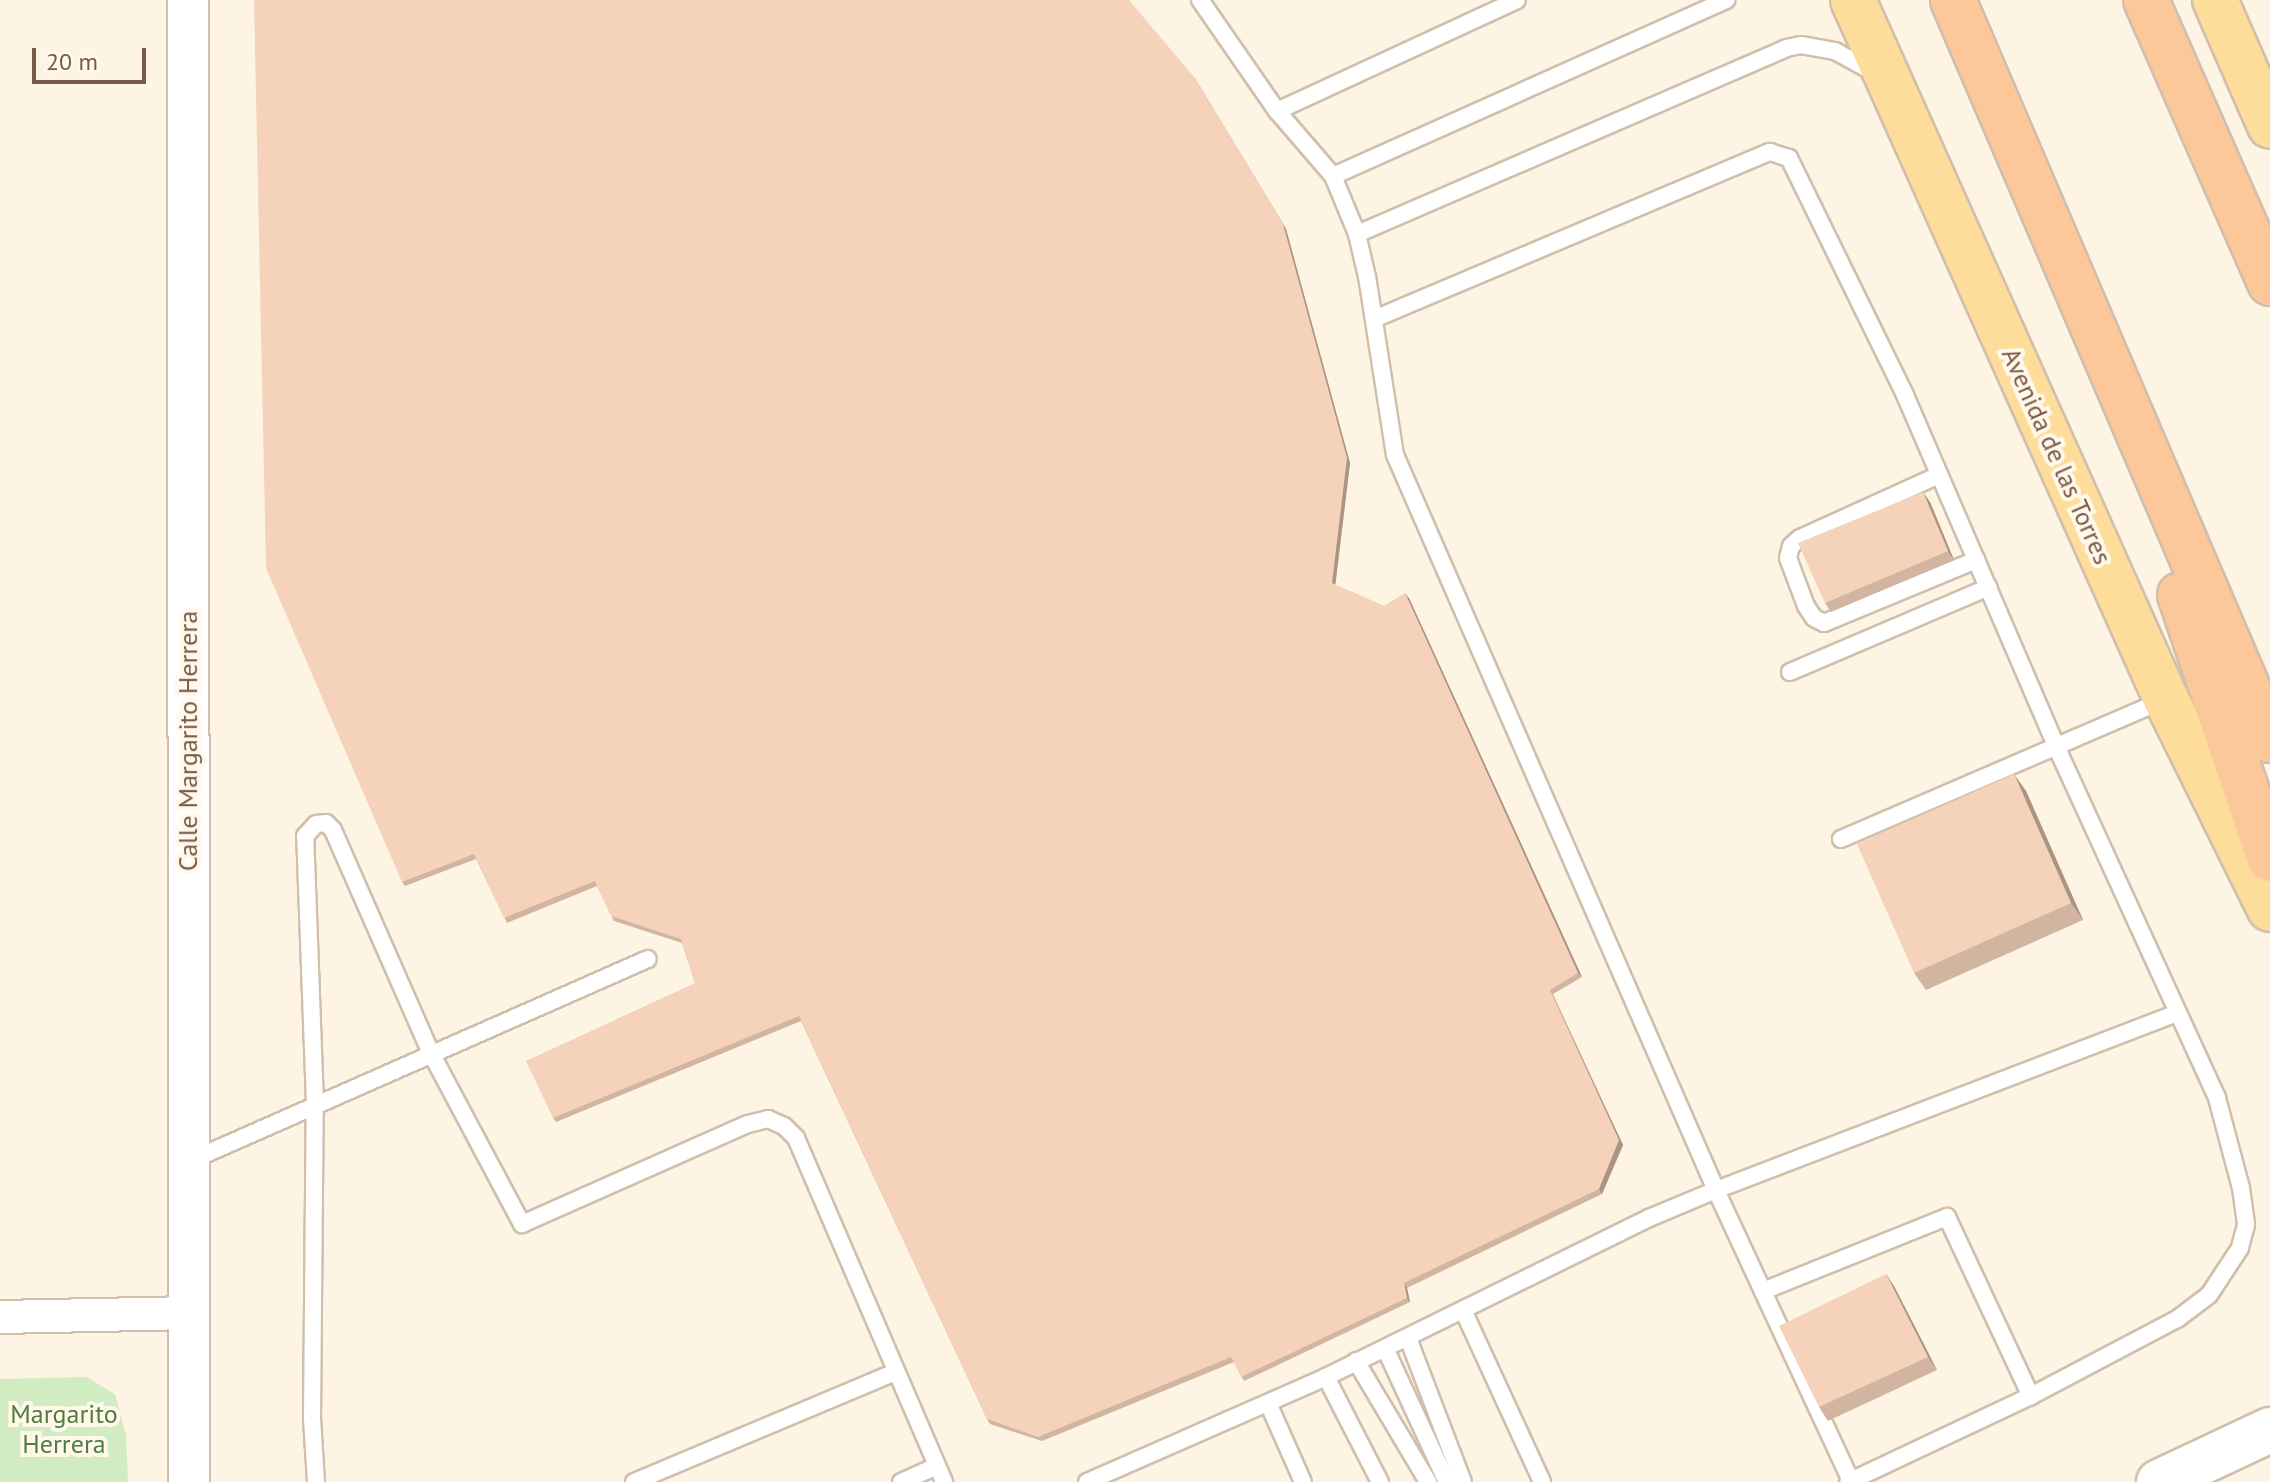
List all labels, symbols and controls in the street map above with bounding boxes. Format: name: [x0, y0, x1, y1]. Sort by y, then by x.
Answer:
scale bar: [36, 32, 150, 82]
text: 20 m: [46, 46, 98, 77]
street label: Avenida de las Torres: [1995, 343, 2119, 569]
street label: Calle Margarito Herrera: [172, 611, 204, 871]
park label: Margarito Herrera: [10, 1398, 118, 1460]

